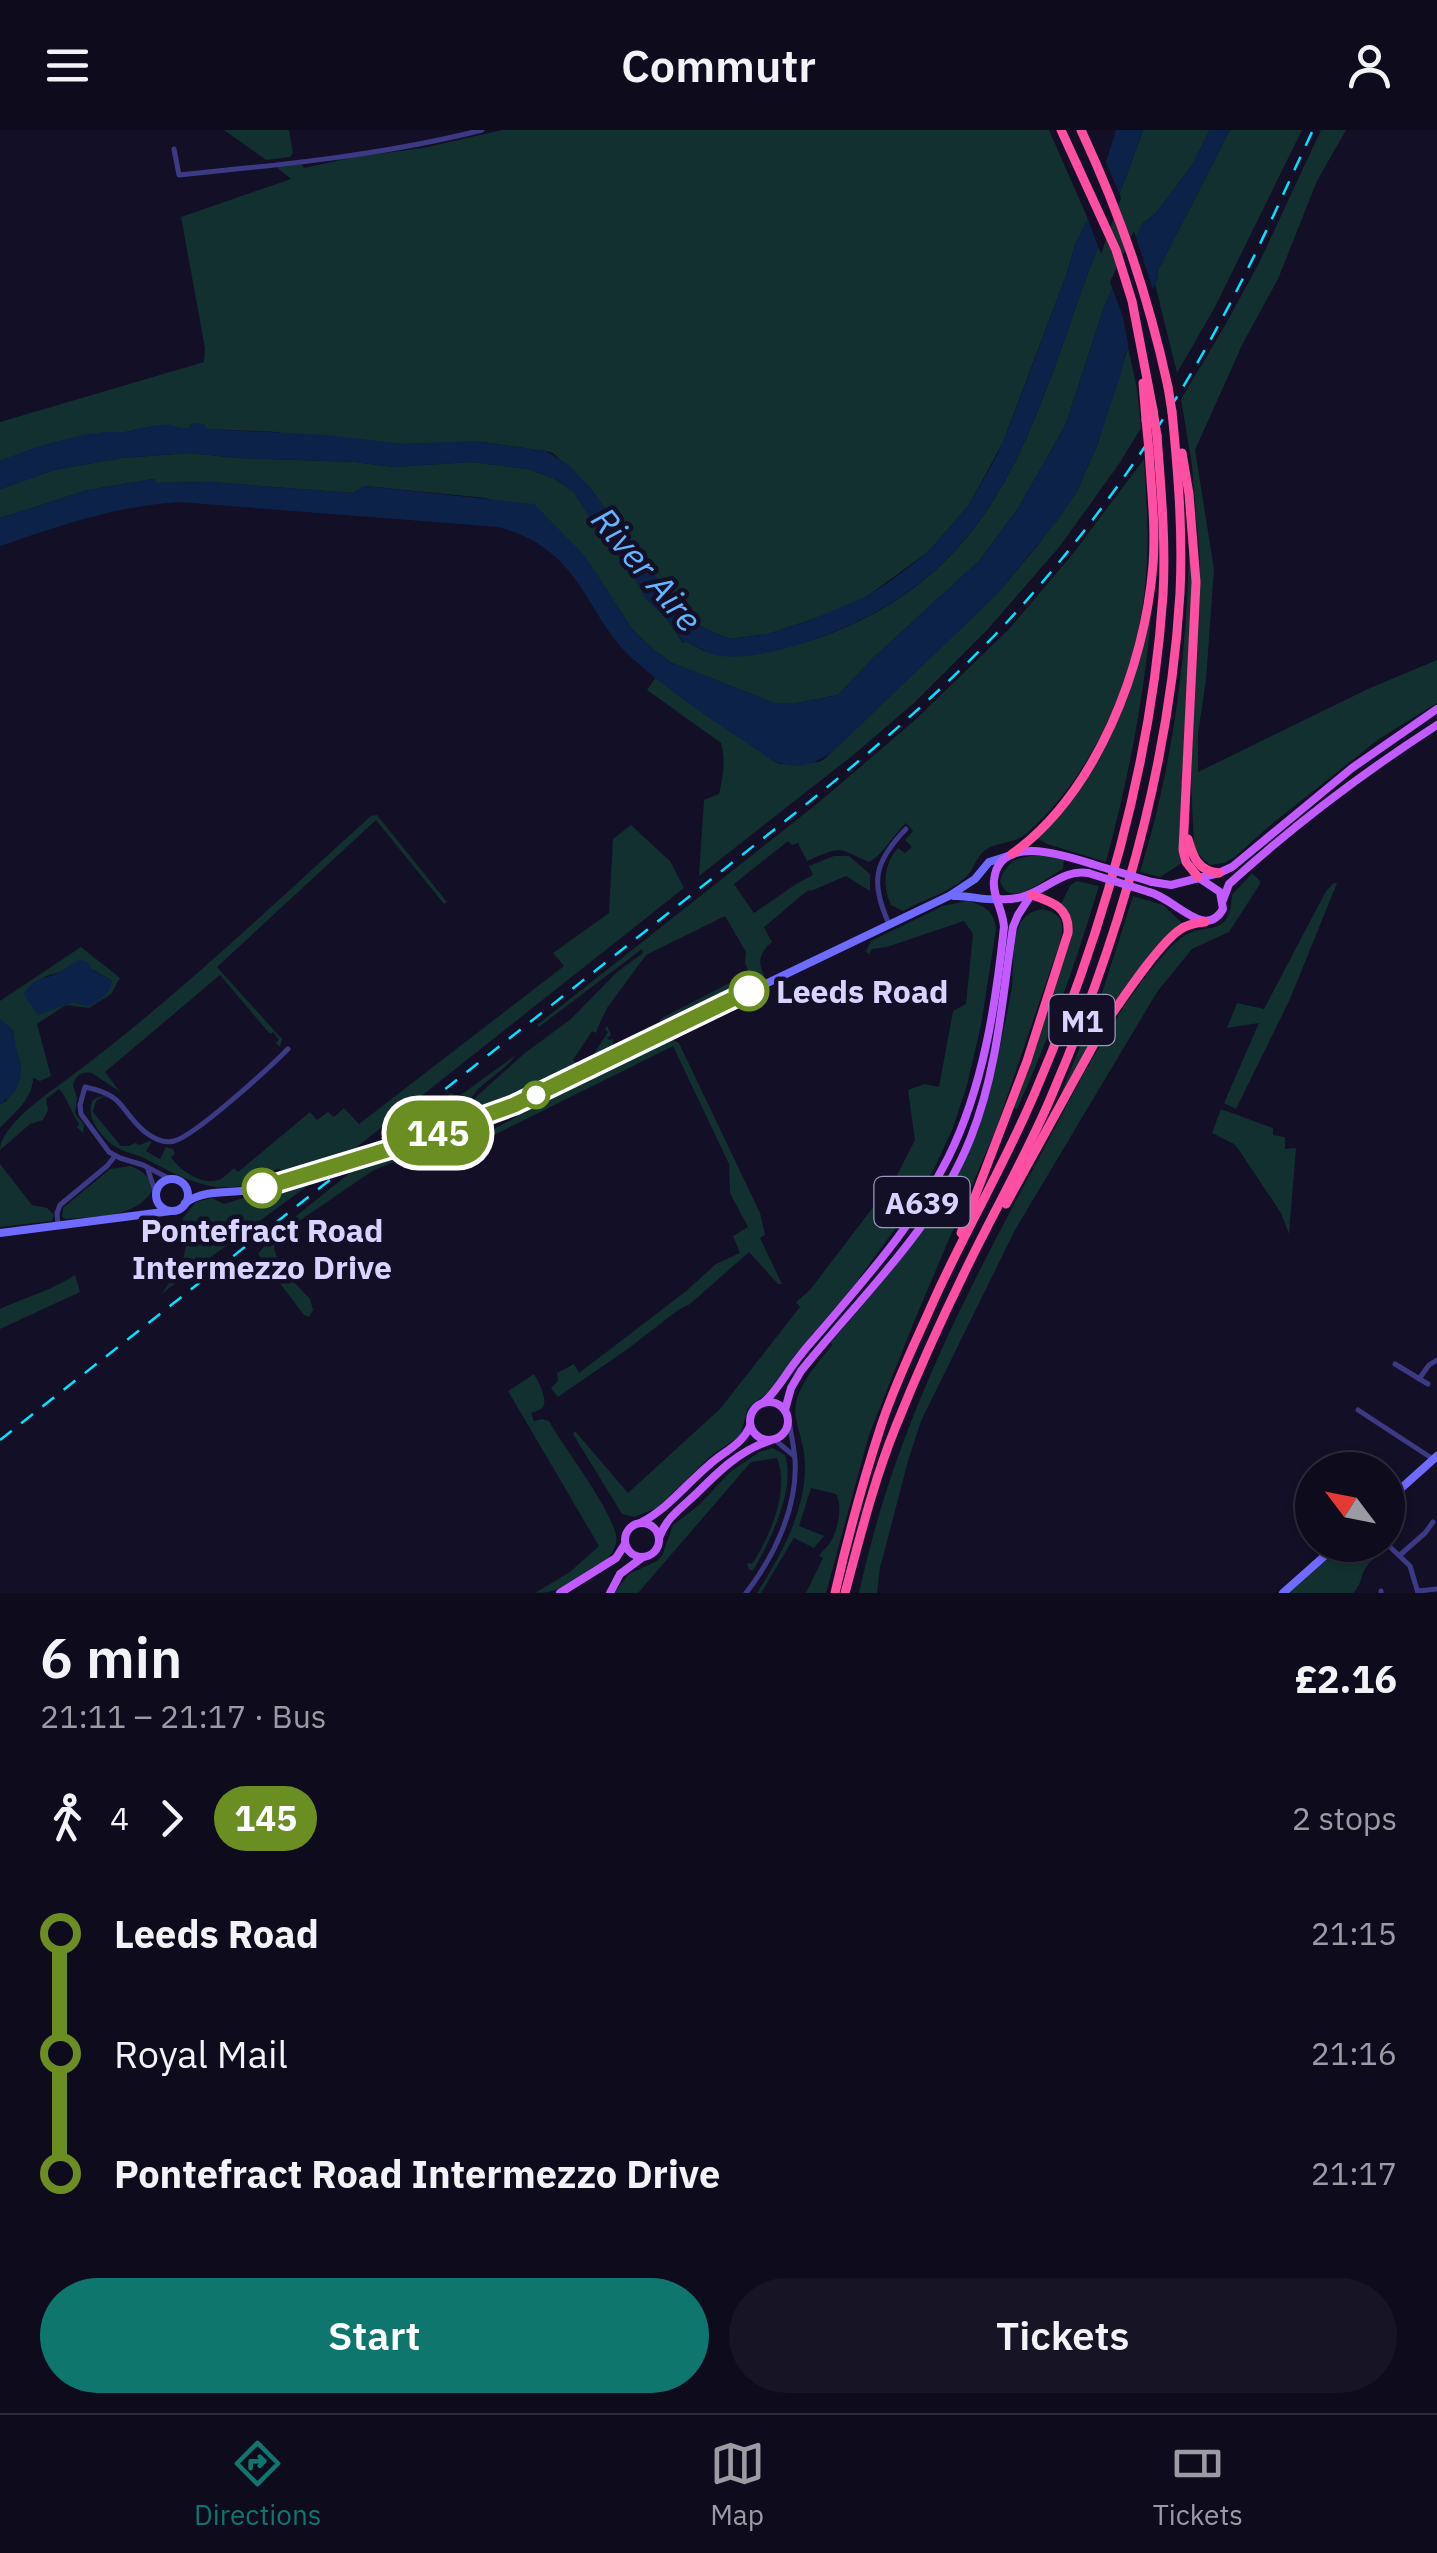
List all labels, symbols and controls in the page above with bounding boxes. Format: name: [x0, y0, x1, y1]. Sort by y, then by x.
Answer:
text: Commutr: [621, 36, 816, 94]
icon: menu: [40, 38, 95, 93]
icon: person: [1342, 38, 1397, 93]
water label: River Aire: [582, 497, 712, 641]
place label: Leeds Road: [776, 970, 949, 1012]
marker: Leeds Road: [730, 972, 768, 1010]
road number: M1: [1050, 995, 1114, 1045]
unlabelled marker: [523, 1082, 549, 1108]
line badge: 145: [380, 1100, 496, 1166]
text: 145: [406, 1110, 470, 1156]
marker: Pontefract Road Intermezzo Drive: [243, 1169, 281, 1207]
road number: A639: [874, 1177, 970, 1227]
place label: Pontefract Road Intermezzo Drive: [132, 1209, 392, 1288]
north arrow: [1295, 1452, 1405, 1562]
map controls: [1295, 1452, 1405, 1562]
text: 6 min: [40, 1622, 182, 1693]
text: £2.16: [1295, 1654, 1397, 1703]
text: 21:11 – 21:17 · Bus: [40, 1695, 326, 1737]
icon: walk: [40, 1791, 95, 1846]
icon: forward: [144, 1791, 199, 1846]
text: 145: [234, 1795, 297, 1841]
text: 4: [110, 1797, 129, 1839]
text: 2 stops: [1292, 1797, 1397, 1839]
text: Leeds Road: [114, 1909, 319, 1958]
text: 21:15: [1311, 1912, 1397, 1954]
text: Royal Mail: [114, 2029, 288, 2078]
text: 21:16: [1311, 2032, 1397, 2074]
text: Pontefract Road Intermezzo Drive: [114, 2149, 720, 2198]
text: 21:17: [1311, 2152, 1397, 2194]
button: Start: [40, 2278, 709, 2393]
button: Tickets: [729, 2278, 1397, 2393]
tab: Directions: [194, 2436, 321, 2533]
tab: Map: [710, 2436, 765, 2533]
tab: Tickets: [1153, 2436, 1243, 2533]

